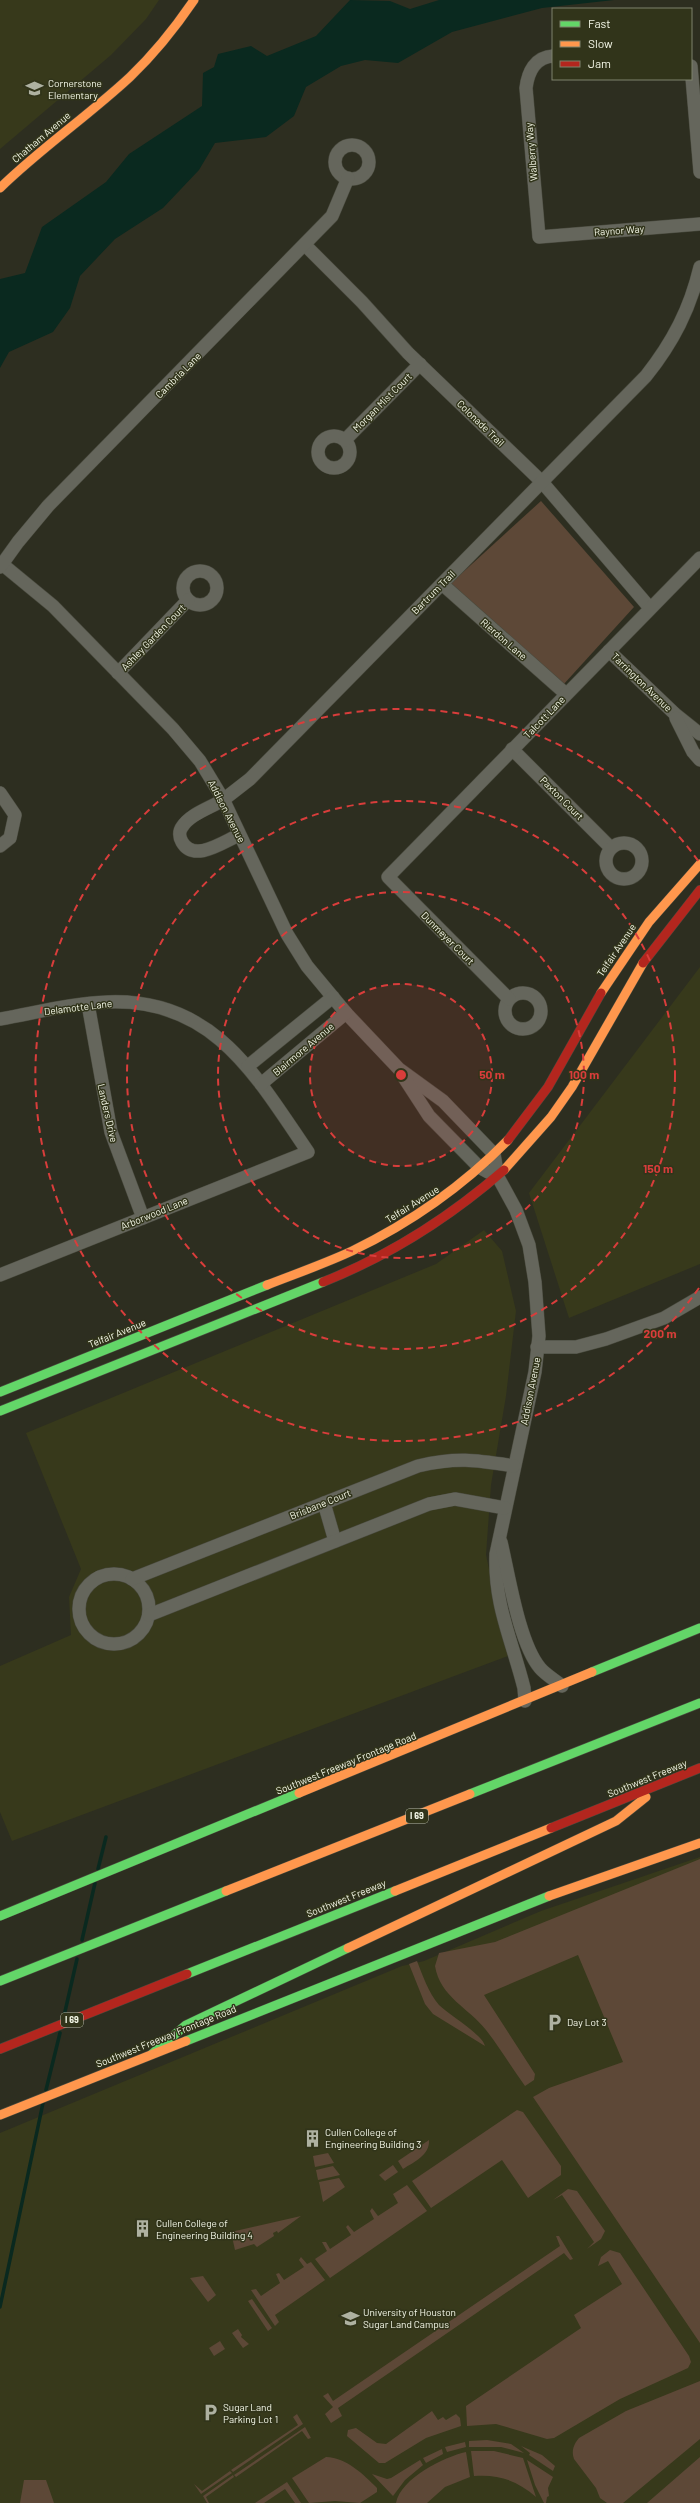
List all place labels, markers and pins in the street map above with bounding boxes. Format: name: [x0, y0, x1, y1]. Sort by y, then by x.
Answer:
place label: Cornerstone Elementary: [48, 77, 102, 101]
school or university icon: Cornerstone Elementary: [25, 79, 45, 99]
centre of rings: [394, 1068, 408, 1082]
parking icon: Day Lot 3: [544, 2012, 564, 2032]
place label: Day Lot 3: [567, 2016, 607, 2028]
place label: Cullen College of Engineering Building 3: [325, 2126, 422, 2150]
building icon: Cullen College of Engineering Building 3: [302, 2128, 322, 2148]
place label: Cullen College of Engineering Building 4: [156, 2217, 253, 2241]
building icon: Cullen College of Engineering Building 4: [133, 2219, 153, 2239]
place label: University of Houston Sugar Land Campus: [363, 2306, 456, 2330]
school or university icon: University of Houston Sugar Land Campus: [340, 2308, 360, 2328]
place label: Sugar Land Parking Lot 1: [223, 2401, 278, 2425]
parking icon: Sugar Land Parking Lot 1: [200, 2403, 220, 2423]

